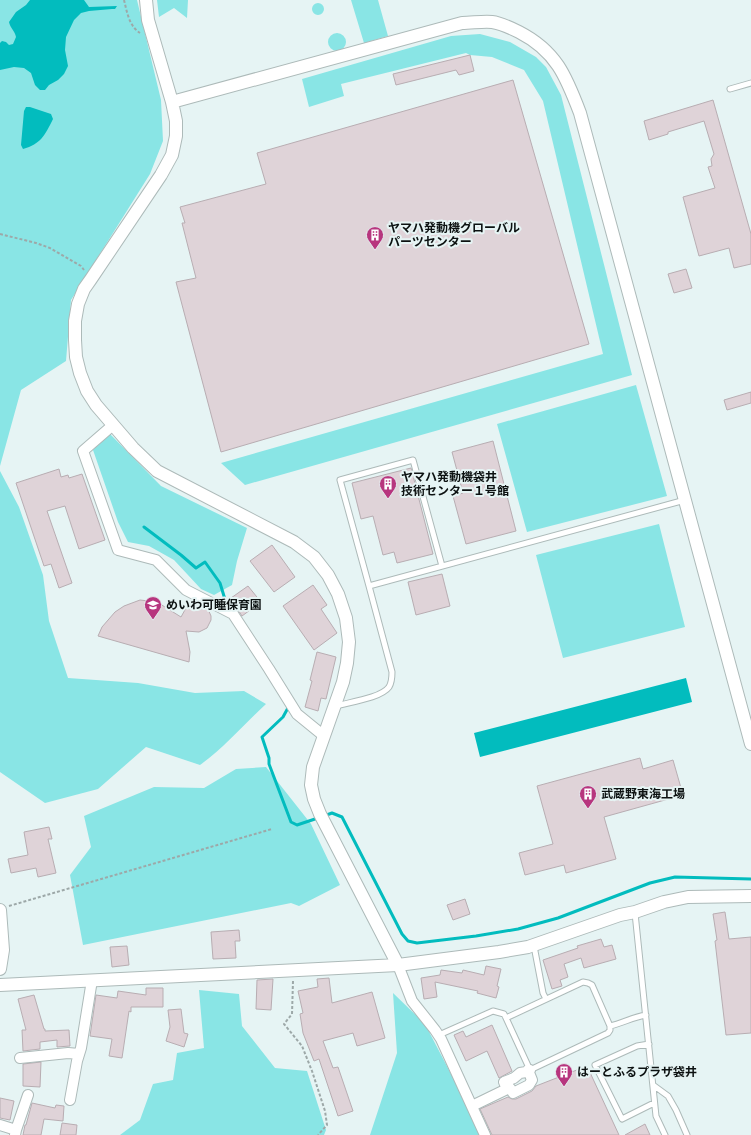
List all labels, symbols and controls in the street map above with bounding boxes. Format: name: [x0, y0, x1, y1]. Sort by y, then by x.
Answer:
place label: ヤマハ発動機グローバル パーツセンター: [388, 220, 520, 250]
building icon: ヤマハ発動機グローバル パーツセンター: [365, 225, 385, 250]
place label: ヤマハ発動機袋井 技術センター１号館: [401, 469, 509, 499]
building icon: ヤマハ発動機袋井 技術センター１号館: [378, 474, 398, 499]
school or university icon: めいわ可睡保育園: [143, 595, 163, 620]
place label: めいわ可睡保育園: [166, 597, 262, 613]
building icon: 武蔵野東海工場: [578, 784, 598, 809]
place label: 武蔵野東海工場: [601, 786, 685, 802]
building icon: はーとふるプラザ袋井: [554, 1062, 574, 1087]
place label: はーとふるプラザ袋井: [577, 1064, 697, 1080]

